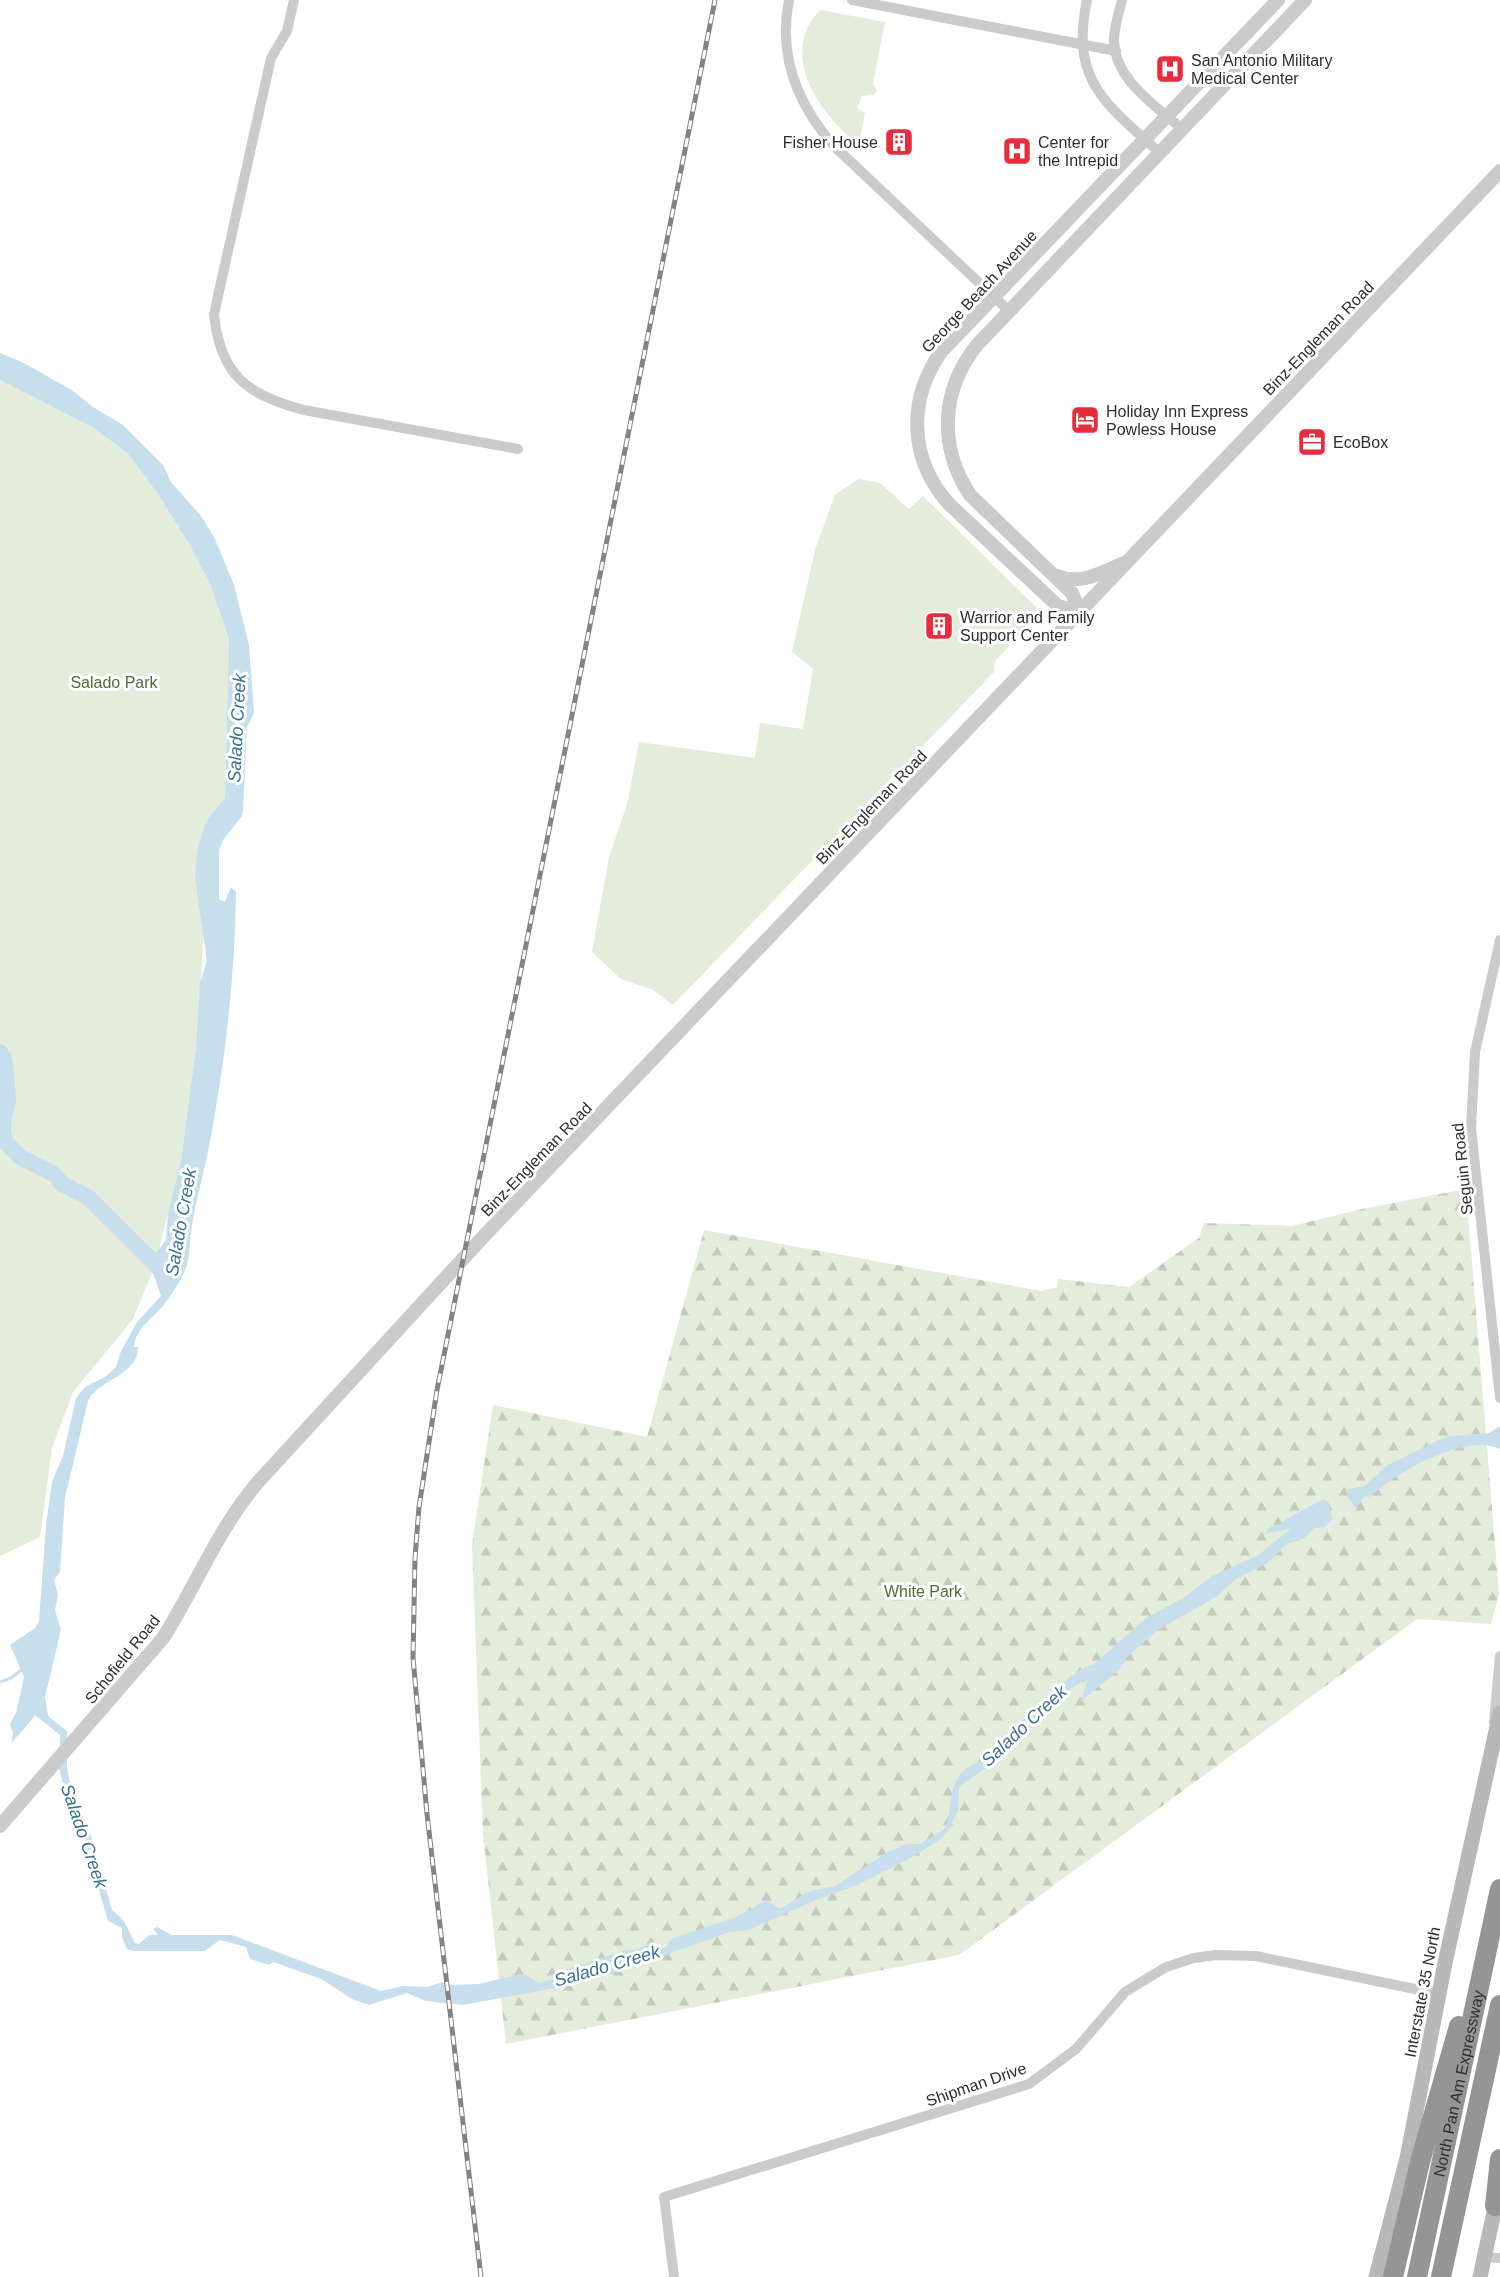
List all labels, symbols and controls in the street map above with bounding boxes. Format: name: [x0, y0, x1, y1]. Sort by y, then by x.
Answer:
place label: San Antonio Military Medical Center: [1191, 52, 1332, 87]
hospital icon: San Antonio Military Medical Center: [1154, 53, 1186, 85]
building icon: Fisher House: [883, 126, 915, 158]
place label: Fisher House: [783, 134, 878, 151]
place label: Center for the Intrepid: [1038, 134, 1118, 169]
hospital icon: Center for the Intrepid: [1001, 135, 1033, 167]
street label: George Beach Avenue: [918, 227, 1040, 356]
street label: Binz-Engleman Road: [1260, 278, 1377, 399]
place label: Holiday Inn Express Powless House: [1106, 403, 1248, 438]
hotel icon: Holiday Inn Express Powless House: [1069, 404, 1101, 436]
office icon: EcoBox: [1296, 426, 1328, 458]
place label: EcoBox: [1333, 434, 1388, 451]
place label: Warrior and Family Support Center: [960, 609, 1095, 644]
building icon: Warrior and Family Support Center: [923, 610, 955, 642]
water label: Salado Creek: [224, 672, 250, 783]
park label: Salado Park: [70, 674, 159, 691]
street label: Binz-Engleman Road: [813, 747, 930, 868]
street label: Binz-Engleman Road: [478, 1099, 595, 1220]
street label: Seguin Road: [1449, 1122, 1476, 1216]
water label: Salado Creek: [162, 1166, 200, 1277]
park label: White Park: [884, 1583, 963, 1600]
street label: Schofield Road: [82, 1612, 163, 1707]
water label: Salado Creek: [977, 1681, 1071, 1771]
water label: Salado Creek: [57, 1781, 112, 1892]
street label: Interstate 35 North: [1402, 1925, 1443, 2059]
water label: Salado Creek: [552, 1941, 663, 1991]
street label: North Pan Am Expressway: [1431, 1989, 1487, 2178]
street label: Shipman Drive: [924, 2059, 1029, 2110]

